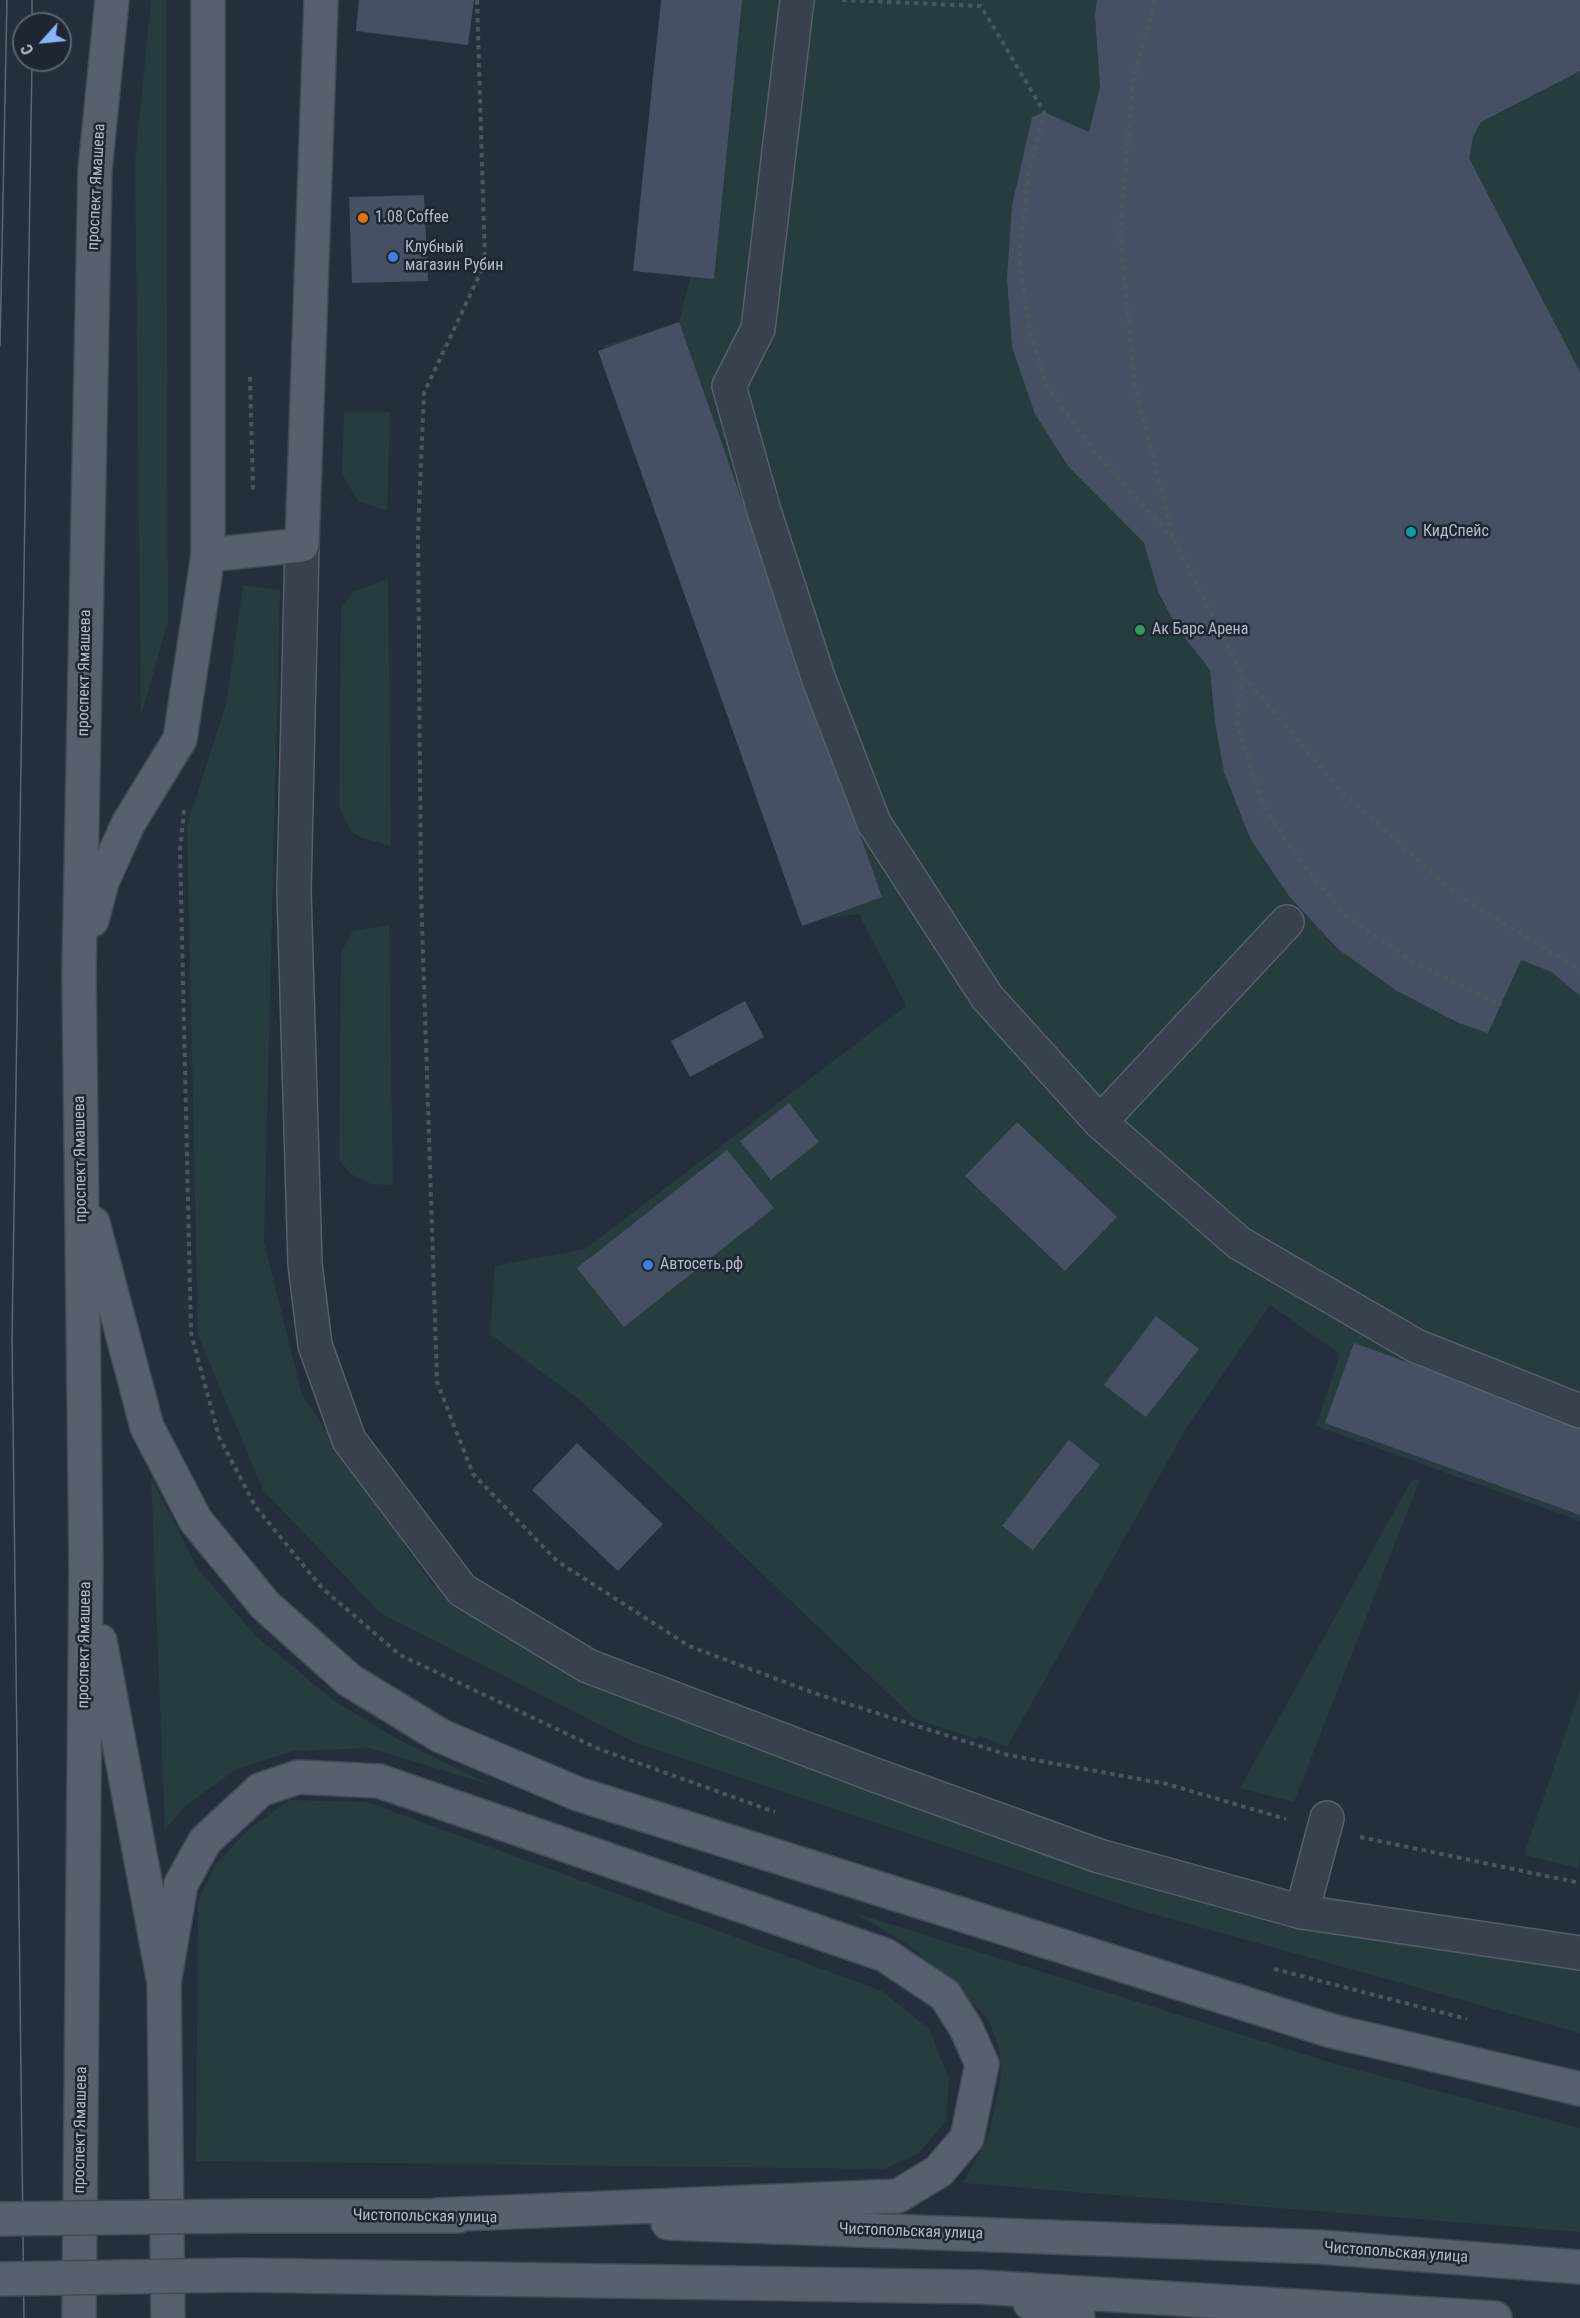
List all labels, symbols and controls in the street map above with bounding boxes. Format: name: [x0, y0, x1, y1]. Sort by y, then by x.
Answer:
north arrow: [12, 12, 72, 72]
text: С: [17, 41, 38, 58]
street label: проспект Ямашева: [84, 123, 110, 251]
place label: 1.08 Coffee: [375, 208, 449, 228]
marker: 1.08 Coffee: [356, 211, 370, 225]
place label: Клубный магазин Рубин: [405, 238, 503, 276]
marker: Клубный магазин Рубин: [386, 250, 400, 264]
place label: КидСпейс: [1423, 522, 1489, 542]
marker: КидСпейс: [1404, 525, 1418, 539]
street label: проспект Ямашева: [74, 609, 96, 737]
place label: Ак Барс Арена: [1152, 620, 1248, 640]
marker: Ак Барс Арена: [1133, 623, 1147, 637]
street label: проспект Ямашева: [70, 1095, 92, 1223]
place label: Автосеть.рф: [660, 1255, 743, 1275]
marker: Автосеть.рф: [641, 1258, 655, 1272]
street label: проспект Ямашева: [74, 1581, 96, 1709]
street label: проспект Ямашева: [70, 2066, 92, 2194]
street label: Чистопольская улица: [353, 2206, 497, 2228]
street label: Чистопольская улица: [839, 2220, 983, 2244]
street label: Чистопольская улица: [1323, 2238, 1469, 2268]

